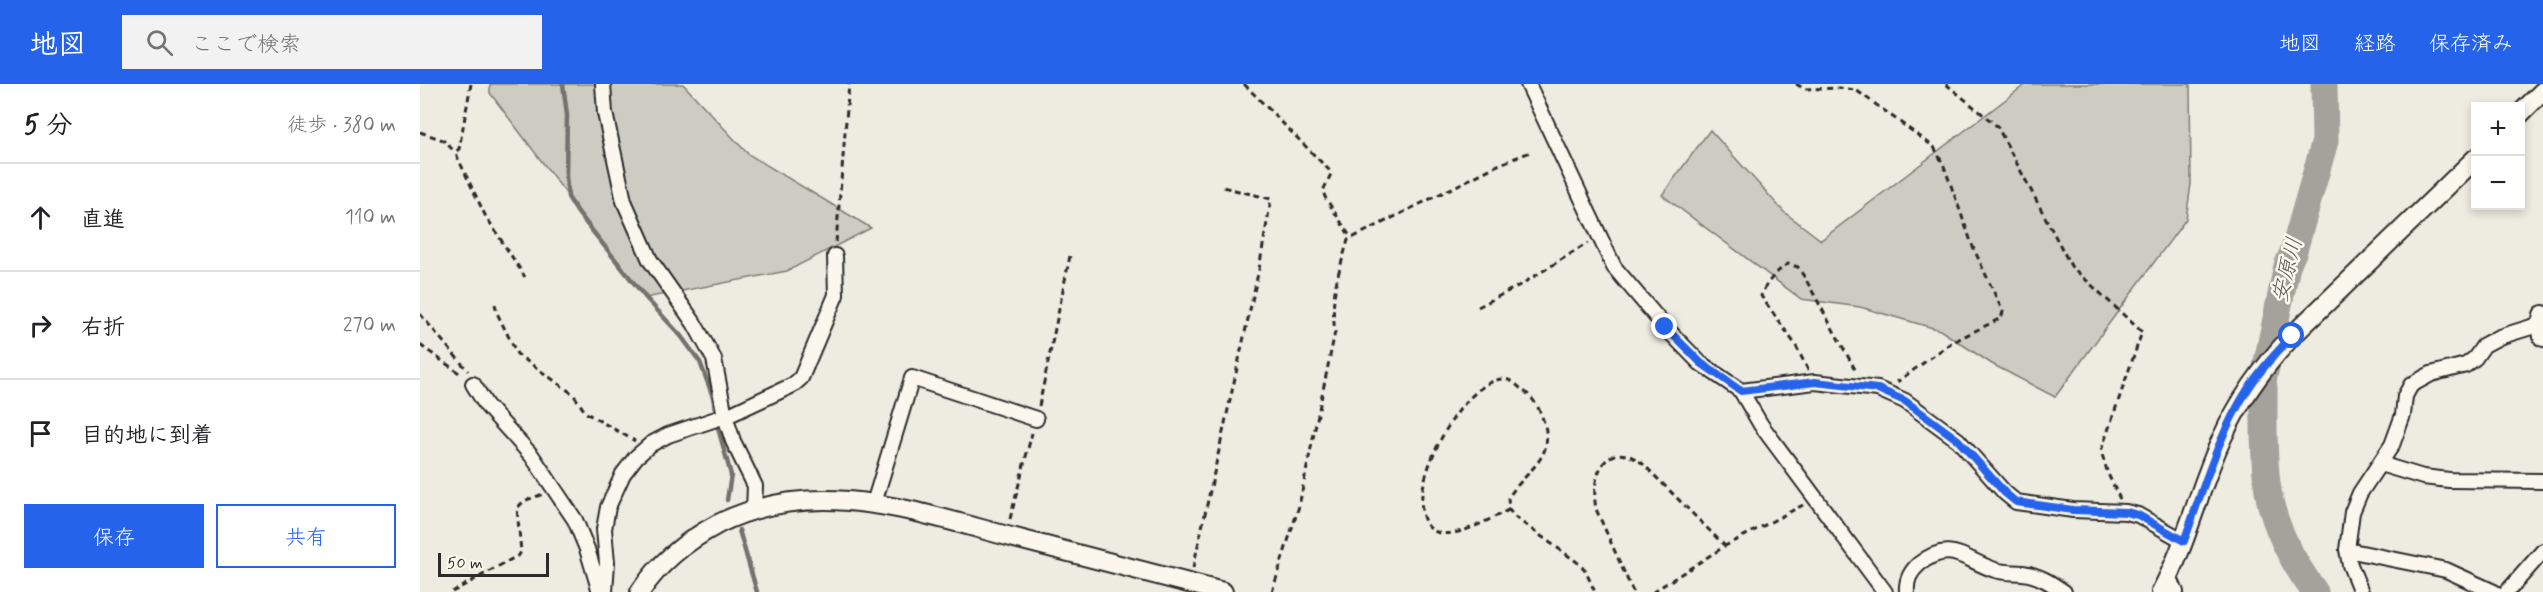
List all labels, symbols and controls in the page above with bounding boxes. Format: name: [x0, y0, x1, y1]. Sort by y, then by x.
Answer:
search box: [122, 15, 542, 69]
icon: search: [143, 26, 176, 59]
text: 地図: [30, 27, 86, 64]
text: 地図: [2279, 30, 2321, 58]
text: 経路: [2354, 30, 2396, 58]
text: 保存済み: [2429, 30, 2513, 58]
text: ここで検索: [191, 31, 301, 59]
map controls: [2471, 102, 2525, 210]
button: +: [2471, 102, 2525, 156]
text: 5 分: [24, 109, 73, 143]
text: 徒歩 · 380 m: [287, 112, 396, 139]
button: −: [2471, 156, 2525, 210]
icon: ahead: [24, 201, 57, 234]
text: 110 m: [345, 204, 396, 231]
text: 直進: [81, 206, 125, 234]
water label: 安原川: [2266, 235, 2310, 305]
icon: right: [24, 309, 57, 342]
text: 270 m: [343, 312, 396, 339]
route end: [1651, 313, 1677, 339]
text: 右折: [81, 314, 125, 342]
route start: [2278, 322, 2304, 348]
icon: arrive: [24, 417, 57, 450]
text: 目的地に到着: [81, 422, 213, 450]
button: 保存: [24, 504, 204, 568]
button: 共有: [216, 504, 396, 568]
scale bar: [438, 550, 549, 578]
text: 50 m: [447, 553, 483, 574]

